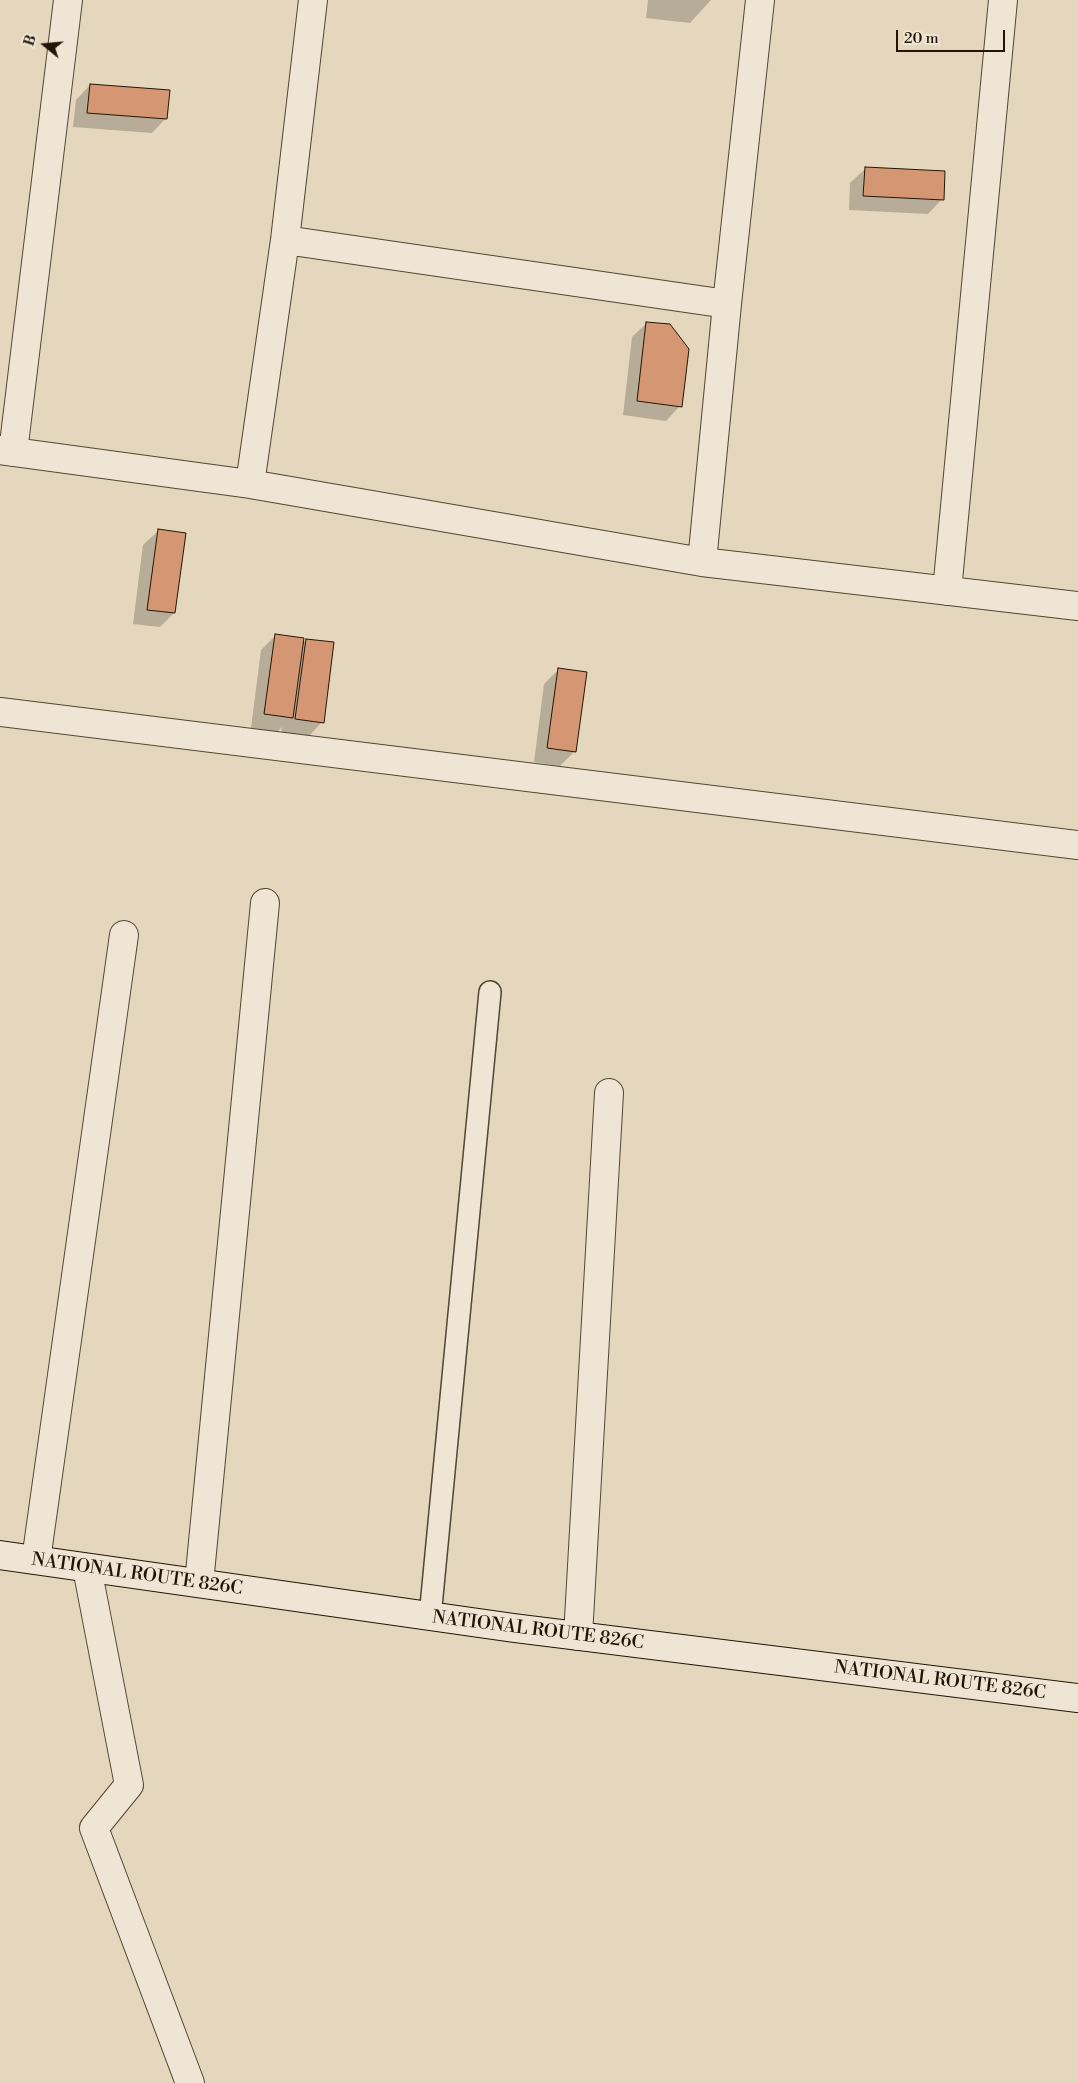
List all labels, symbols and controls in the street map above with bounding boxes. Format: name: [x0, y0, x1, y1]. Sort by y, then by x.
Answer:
north arrow: [20, 20, 70, 70]
scale bar: [898, 20, 1007, 52]
text: 20 m: [904, 29, 939, 48]
text: B: [21, 33, 41, 48]
street label: NATIONAL ROUTE 826C: [30, 1549, 244, 1601]
street label: NATIONAL ROUTE 826C: [431, 1607, 645, 1655]
street label: NATIONAL ROUTE 826C: [833, 1657, 1047, 1705]

